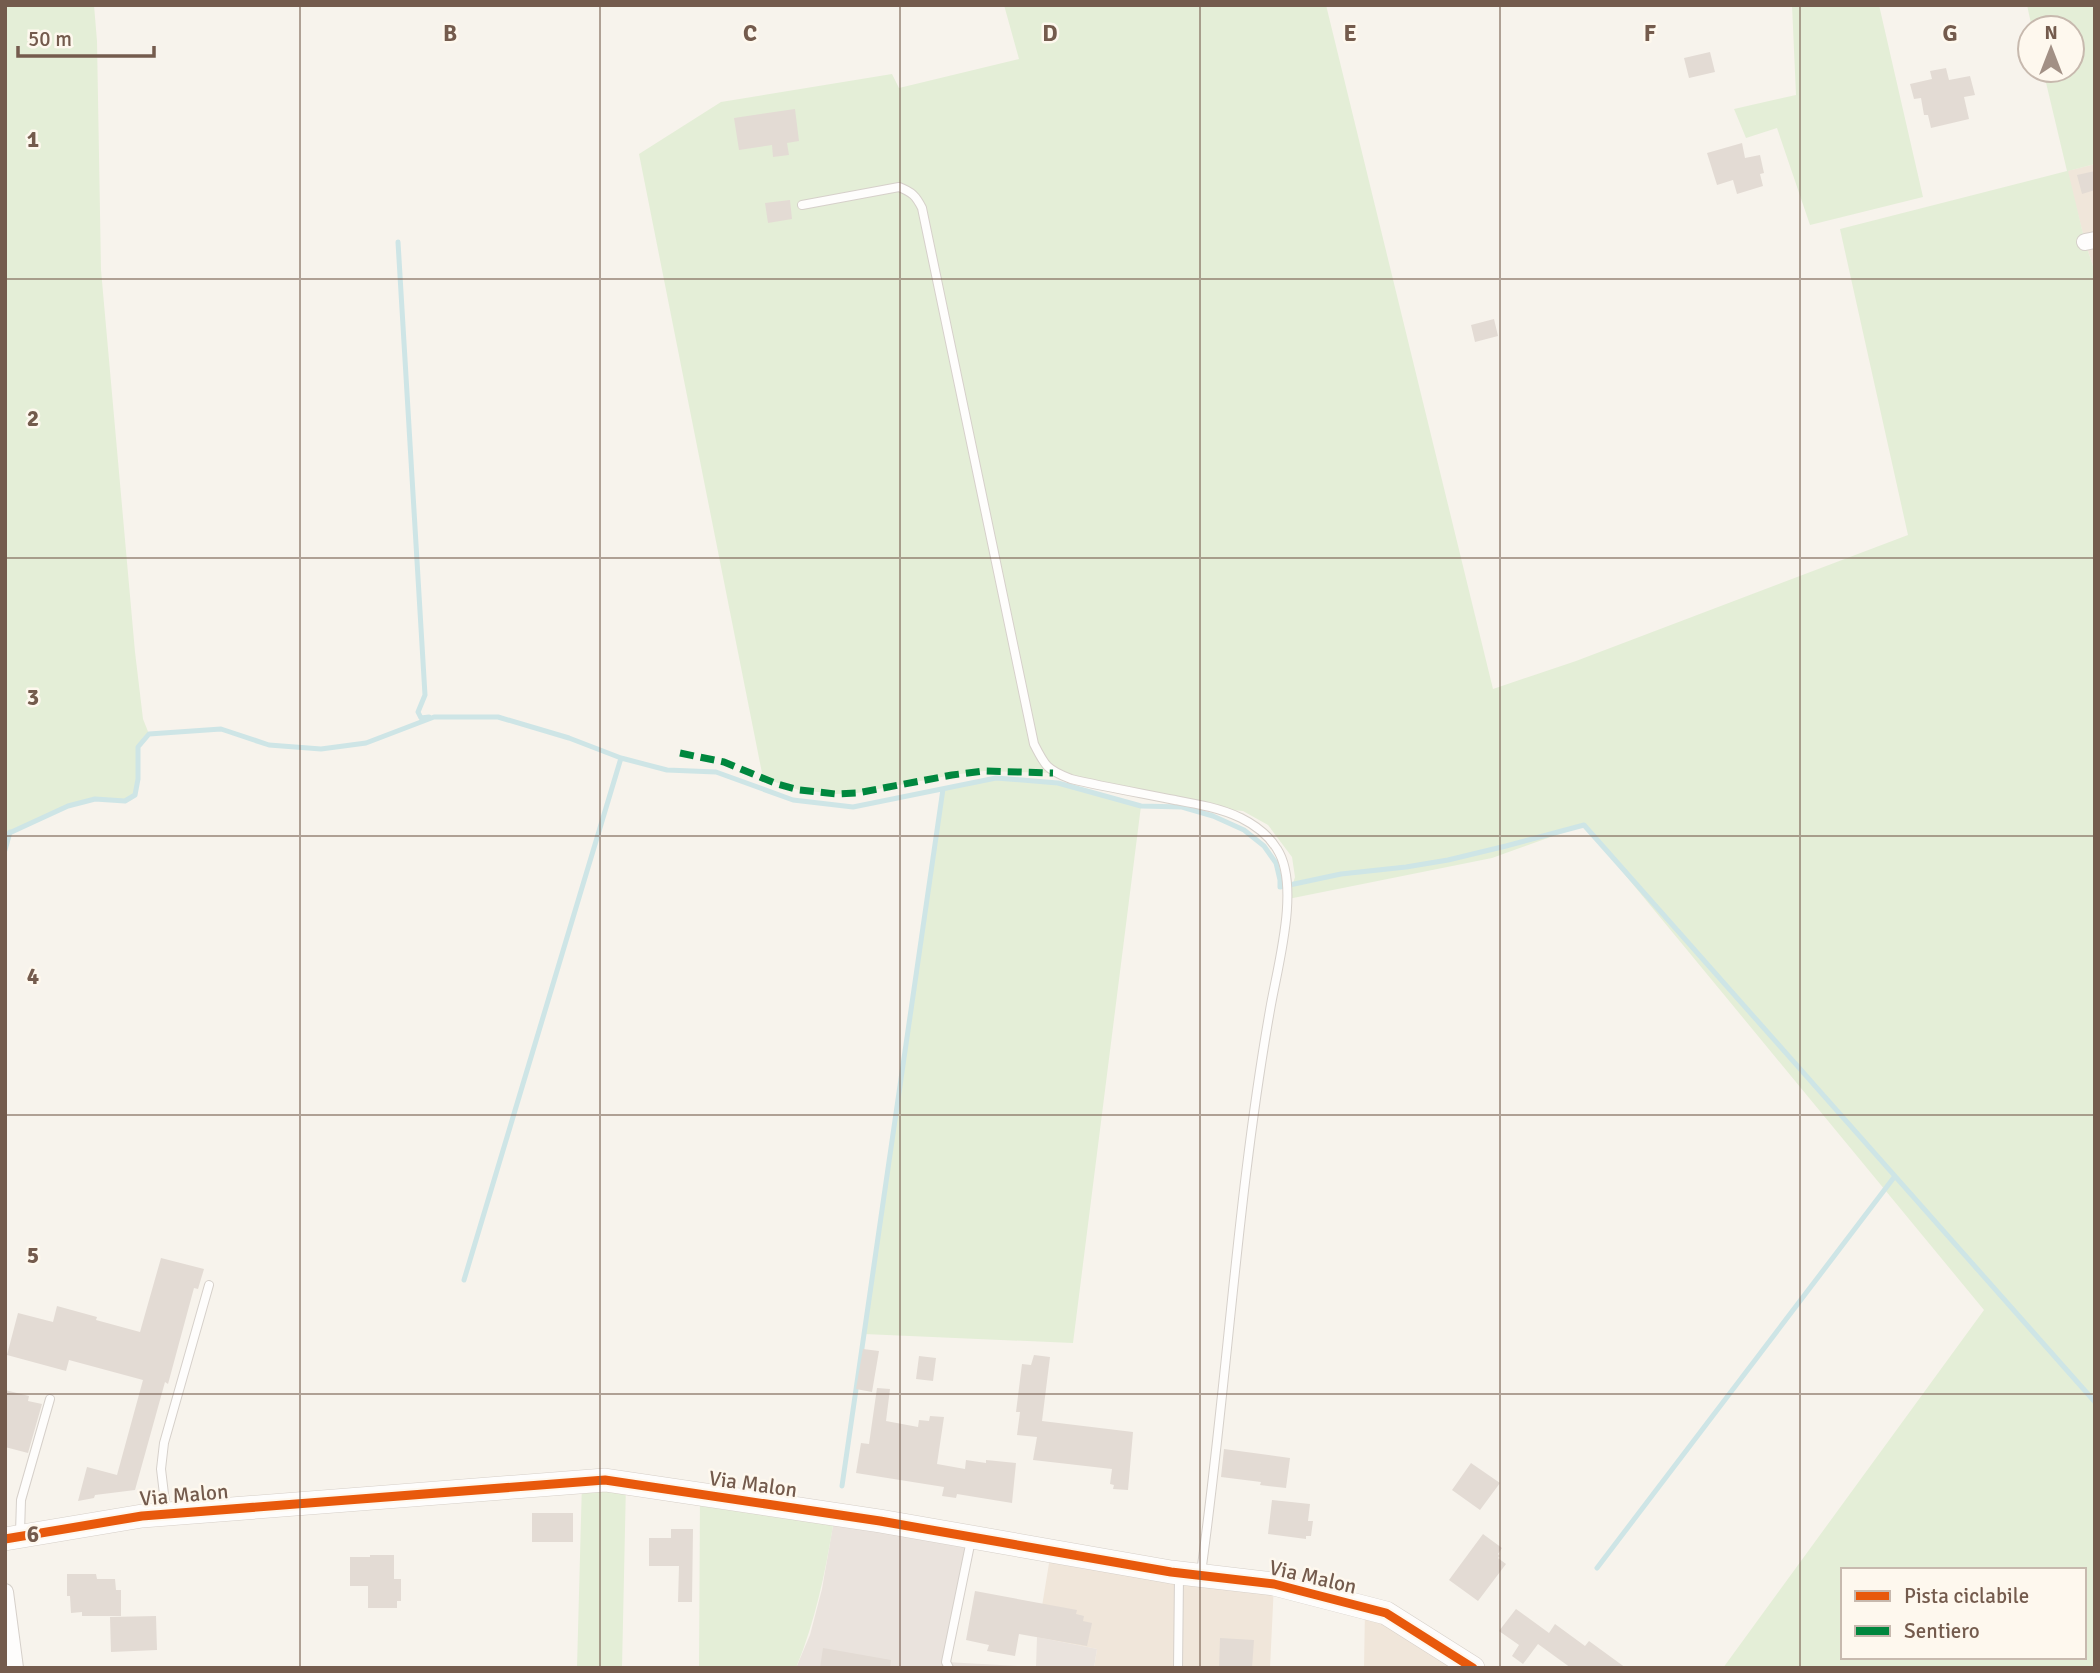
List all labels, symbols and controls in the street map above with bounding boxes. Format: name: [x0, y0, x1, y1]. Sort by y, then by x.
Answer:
scale bar: [18, 14, 154, 58]
north arrow: [2016, 14, 2086, 84]
text: B: [443, 19, 457, 48]
text: C: [743, 19, 757, 48]
text: D: [1042, 19, 1058, 48]
text: E: [1343, 19, 1357, 48]
text: F: [1644, 19, 1656, 48]
text: G: [1942, 19, 1958, 48]
text: N: [2044, 21, 2058, 45]
text: 50 m: [28, 26, 72, 52]
text: 1: [27, 125, 39, 154]
text: 2: [27, 404, 39, 433]
text: 3: [27, 683, 39, 712]
text: 4: [27, 962, 39, 991]
text: 5: [27, 1241, 39, 1270]
street label: Via Malon: [707, 1465, 799, 1503]
street label: Via Malon: [139, 1478, 229, 1512]
text: 6: [27, 1520, 39, 1549]
street label: Via Malon: [1267, 1554, 1359, 1600]
legend: [1841, 1568, 2086, 1659]
text: Pista ciclabile: [1904, 1583, 2029, 1609]
text: Sentiero: [1904, 1618, 1980, 1644]

